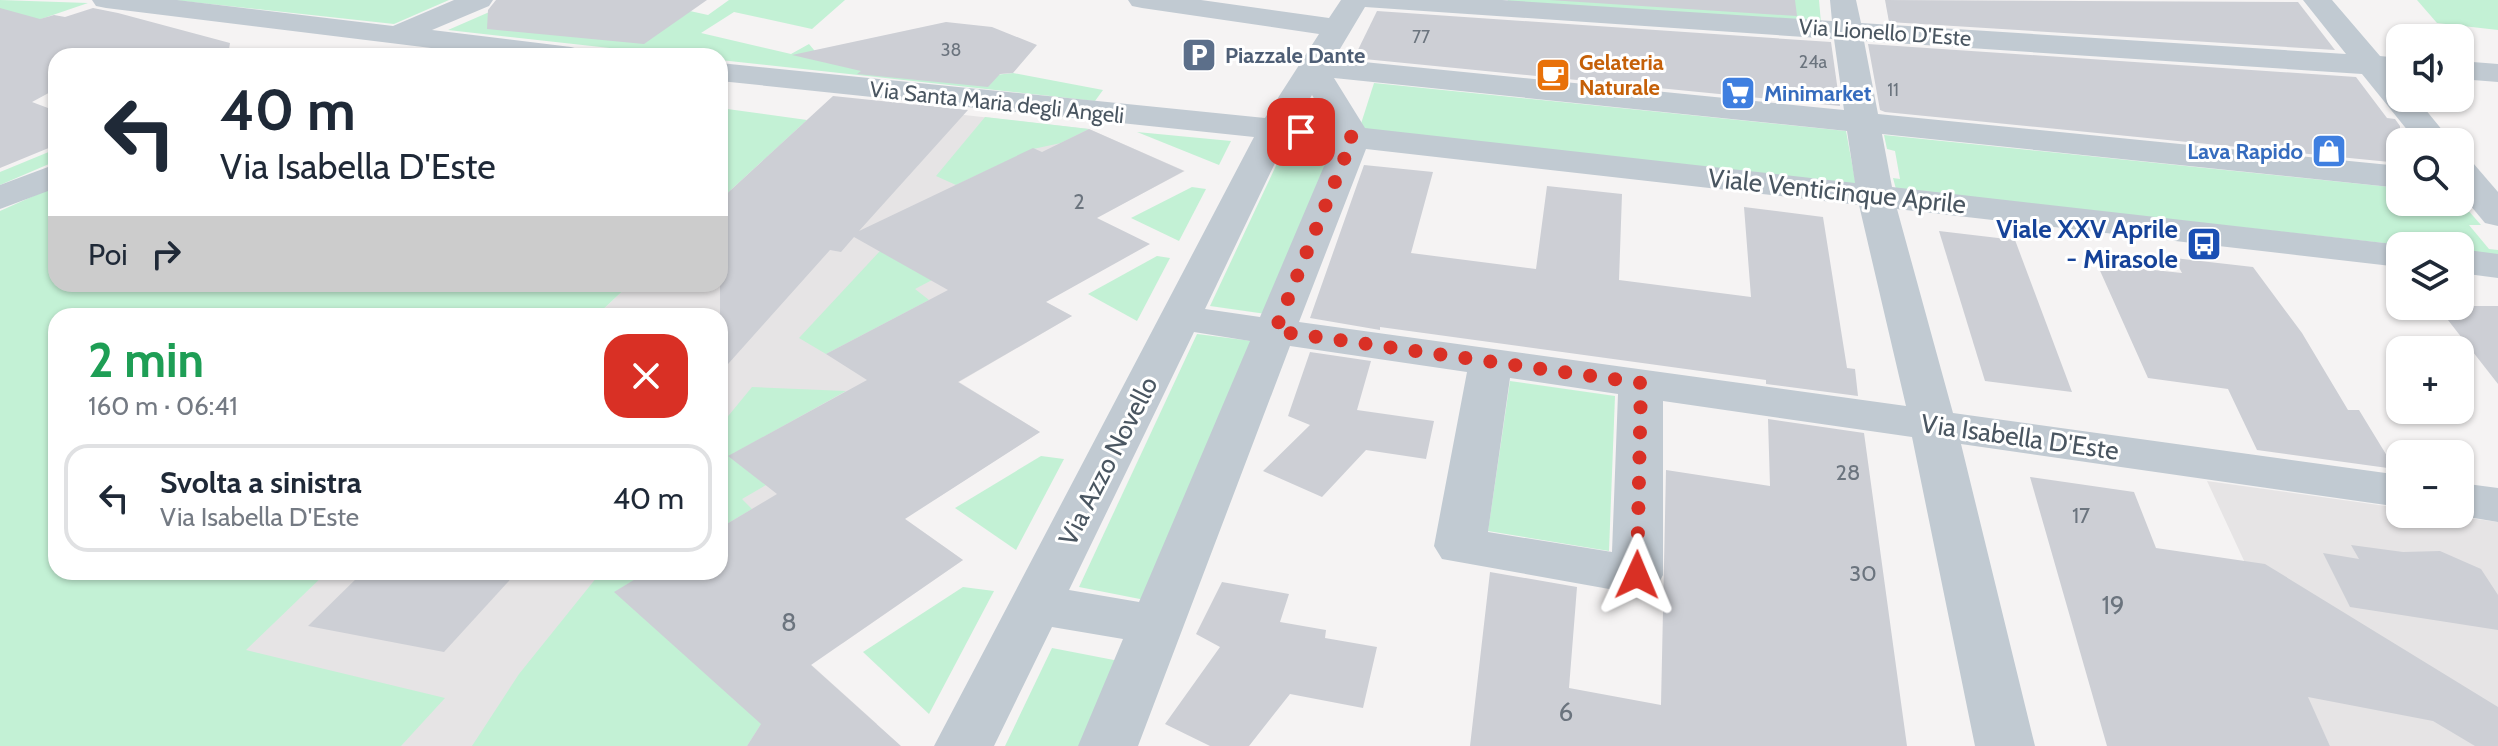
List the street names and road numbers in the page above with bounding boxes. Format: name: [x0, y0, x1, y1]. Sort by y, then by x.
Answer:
street label: Via Lionello D'Este: [1798, 13, 1972, 52]
street label: Via Santa Maria degli Angeli: [868, 76, 1125, 129]
street label: Viale Venticinque Aprile: [1707, 162, 1967, 220]
street label: Via Azzo Novello: [1052, 371, 1164, 551]
street label: Via Isabella D'Este: [1919, 407, 2121, 467]

